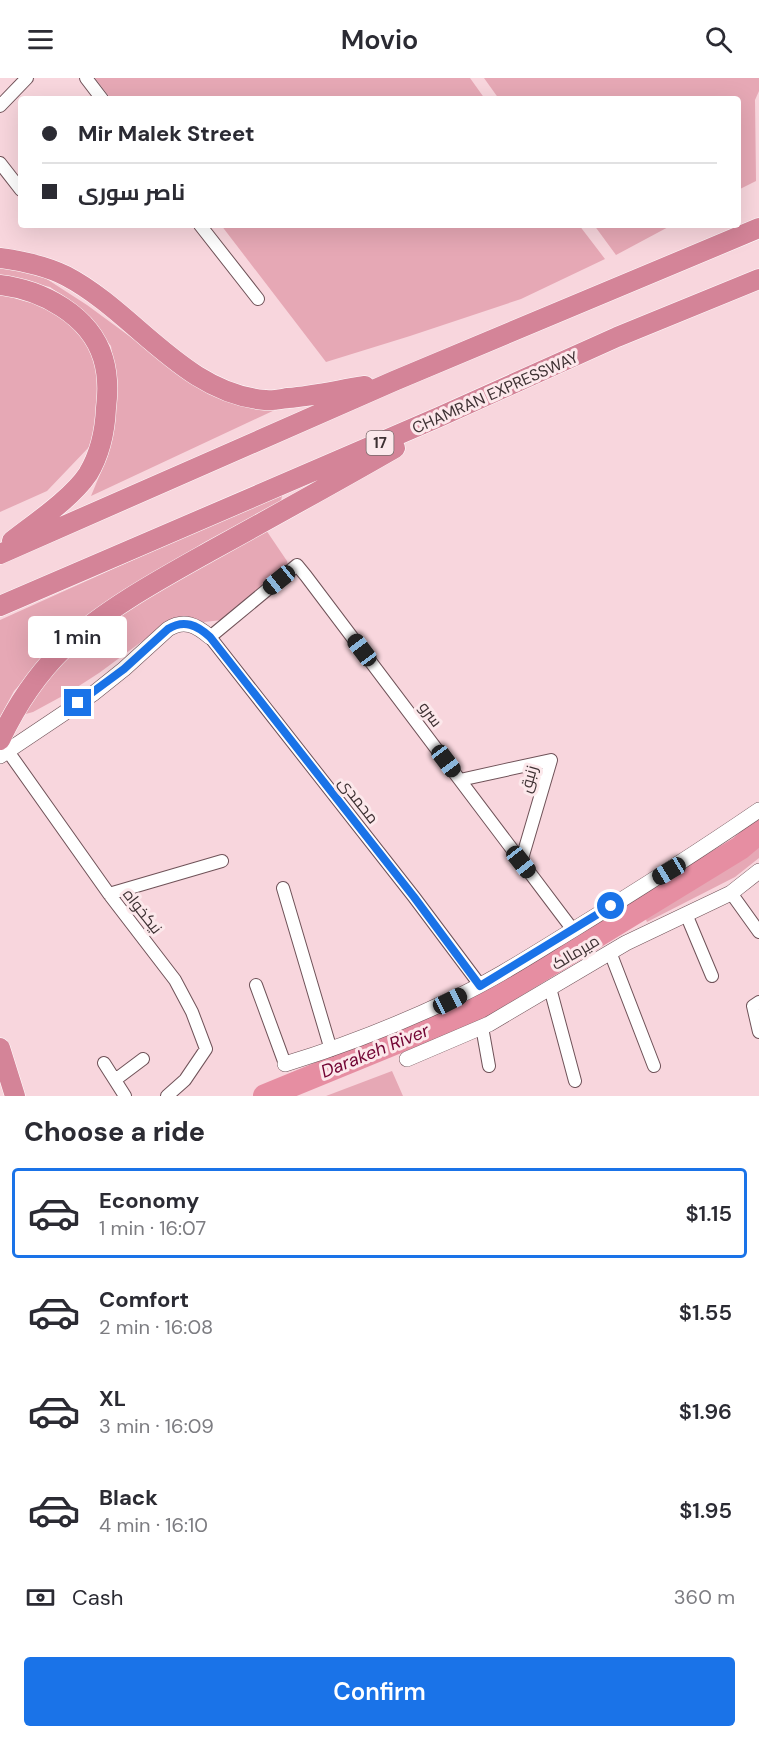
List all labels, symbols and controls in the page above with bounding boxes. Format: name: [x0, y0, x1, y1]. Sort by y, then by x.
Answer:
text: Movio: [341, 22, 418, 57]
icon: menu: [24, 23, 57, 56]
icon: search: [702, 23, 735, 56]
text: Mir Malek Street: [78, 119, 255, 148]
text: ناصر سوری: [78, 178, 185, 207]
street label: CHAMRAN EXPRESSWAY: [409, 346, 582, 439]
road number: 17: [366, 431, 394, 455]
car: [259, 562, 299, 598]
callout: 1 min: [28, 616, 128, 658]
text: 1 min: [54, 624, 101, 650]
car: [344, 630, 380, 670]
route end: [64, 689, 91, 716]
street label: سرو: [414, 697, 447, 731]
car: [428, 741, 464, 781]
street label: زنبق: [515, 763, 542, 795]
street label: محمدی: [334, 773, 383, 828]
car: [503, 842, 539, 882]
car: [649, 854, 689, 888]
street label: نیکخواه: [118, 884, 167, 938]
route start: [597, 892, 624, 919]
street label: میرمالک: [547, 930, 603, 975]
car: [430, 985, 470, 1017]
water label: Darakeh River: [317, 1018, 434, 1084]
text: Choose a ride: [24, 1114, 205, 1149]
icon: car: [27, 1186, 81, 1240]
text: Economy: [99, 1186, 199, 1215]
text: $1.15: [685, 1199, 732, 1228]
text: 1 min · 16:07: [99, 1215, 206, 1241]
icon: car: [27, 1285, 81, 1339]
text: Comfort: [99, 1285, 189, 1314]
text: $1.55: [679, 1298, 732, 1327]
text: 2 min · 16:08: [99, 1314, 213, 1340]
icon: car: [27, 1384, 81, 1438]
text: XL: [99, 1384, 126, 1413]
text: $1.96: [679, 1397, 732, 1426]
text: 3 min · 16:09: [99, 1413, 214, 1439]
icon: car: [27, 1483, 81, 1537]
text: Black: [99, 1483, 158, 1512]
text: $1.95: [679, 1496, 732, 1525]
text: 4 min · 16:10: [99, 1512, 208, 1538]
icon: cash: [24, 1581, 57, 1614]
text: Cash: [72, 1583, 123, 1612]
text: 360 m: [674, 1584, 735, 1610]
button: Confirm: [24, 1657, 735, 1726]

